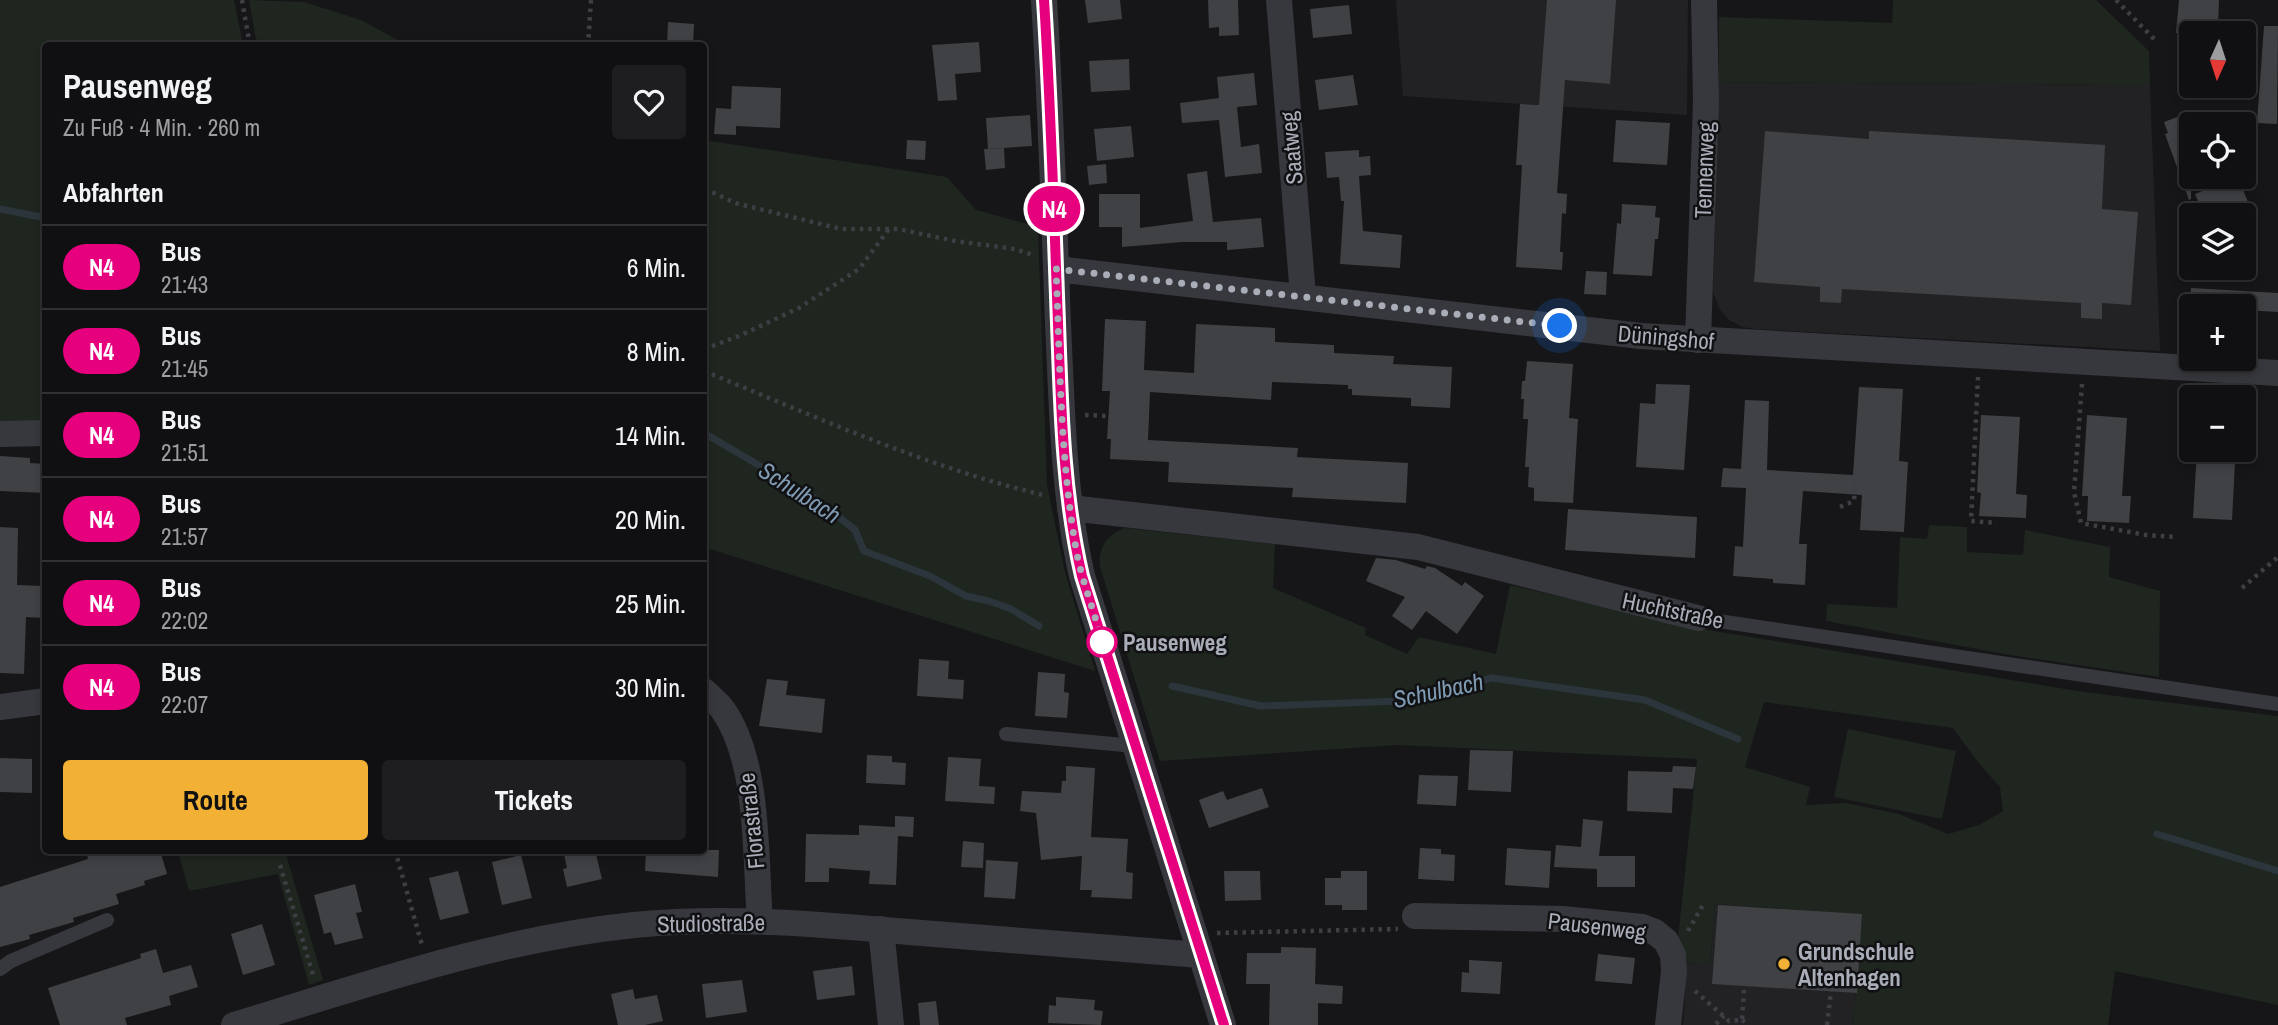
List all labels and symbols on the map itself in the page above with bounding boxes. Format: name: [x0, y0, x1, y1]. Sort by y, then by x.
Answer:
north arrow: [2179, 21, 2256, 98]
street label: Saatweg: [1272, 110, 1310, 186]
street label: Tennenweg: [1687, 121, 1721, 219]
line badge: N4: [1023, 186, 1086, 232]
your location: [1542, 308, 1577, 343]
street label: Düningshof: [1617, 317, 1716, 357]
water label: Schulbach: [753, 454, 847, 530]
street label: Huchtstraße: [1620, 584, 1726, 636]
marker: Pausenweg: [1087, 627, 1117, 657]
place label: Pausenweg: [1123, 627, 1227, 658]
water label: Schulbach: [1390, 665, 1486, 715]
street label: Florastraße: [731, 771, 771, 871]
street label: Pausenweg: [1546, 905, 1648, 947]
street label: Studiostraße: [657, 907, 765, 939]
place label: Grundschule Altenhagen: [1798, 936, 1914, 993]
marker: Grundschule Altenhagen: [1776, 956, 1792, 972]

